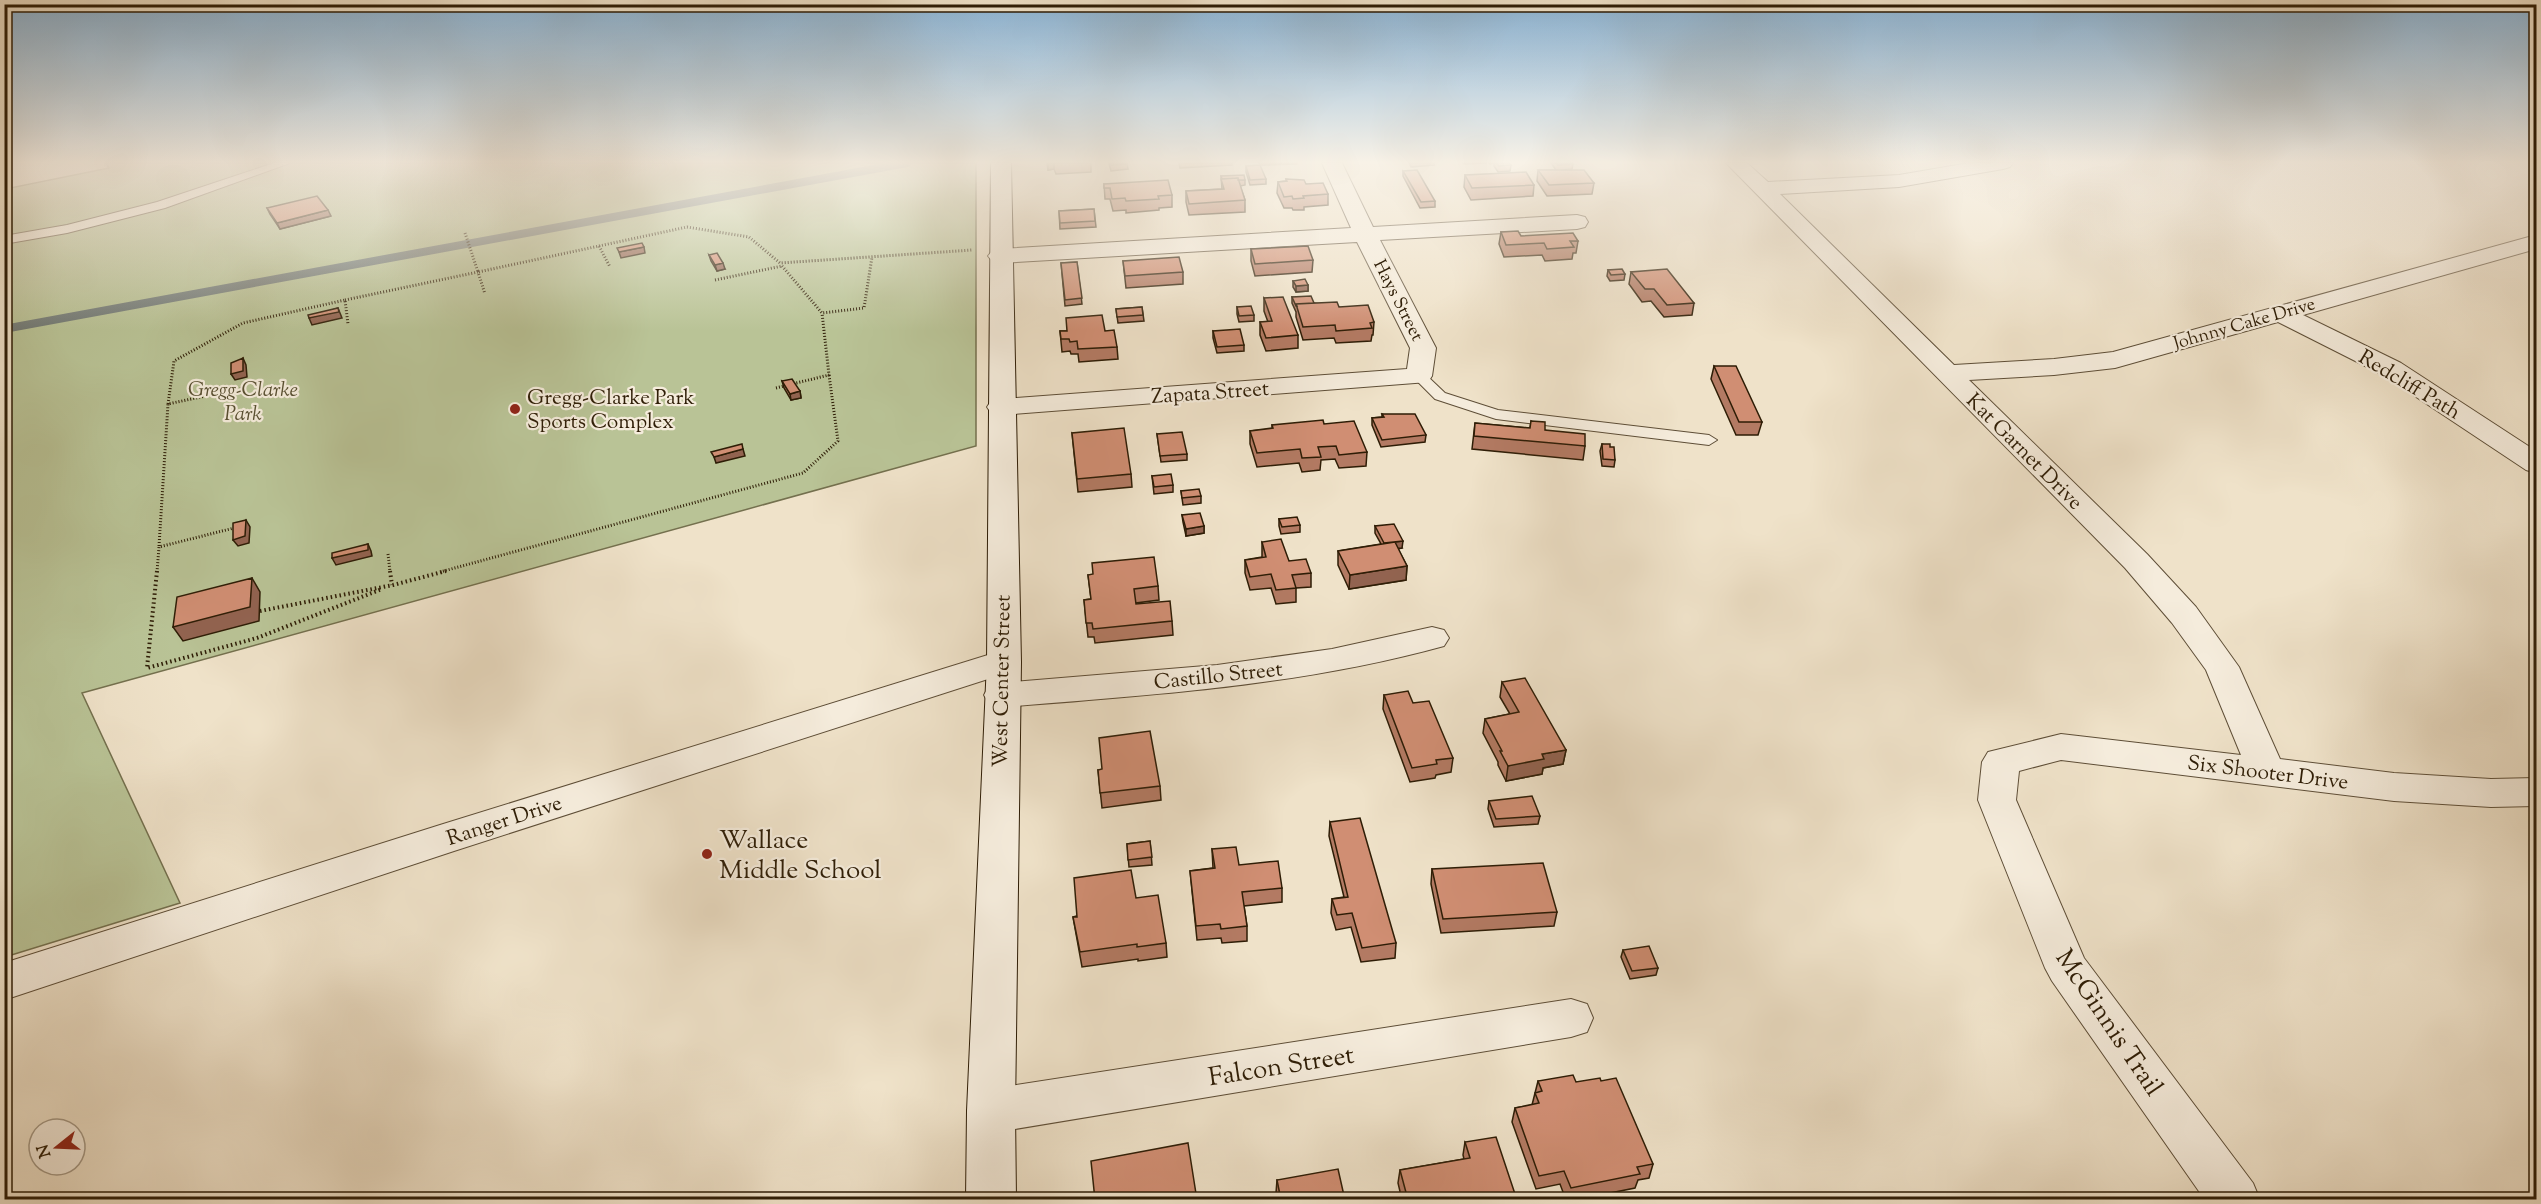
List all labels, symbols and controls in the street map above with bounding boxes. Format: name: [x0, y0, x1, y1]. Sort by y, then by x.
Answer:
street label: Hays Street: [1366, 256, 1429, 346]
street label: Johnny Cake Drive: [2170, 292, 2319, 358]
street label: Redcliff Path: [2352, 343, 2466, 428]
street label: Zapata Street: [1150, 375, 1270, 413]
park label: Gregg-Clarke Park: [188, 376, 298, 430]
place label: Gregg-Clarke Park Sports Complex: [527, 384, 695, 438]
street label: Kat Garnet Drive: [1958, 387, 2089, 518]
marker: Gregg-Clarke Park Sports Complex: [508, 402, 522, 416]
street label: West Center Street: [986, 594, 1020, 768]
street label: Castillo Street: [1152, 655, 1284, 699]
street label: Six Shooter Drive: [2186, 749, 2350, 799]
street label: Ranger Drive: [443, 789, 566, 855]
place label: Wallace Middle School: [719, 823, 882, 890]
marker: Wallace Middle School: [700, 847, 714, 861]
street label: McGinnis Trail: [2045, 943, 2171, 1104]
street label: Falcon Street: [1206, 1038, 1357, 1097]
north arrow: [27, 1117, 87, 1177]
text: N: [32, 1141, 58, 1160]

